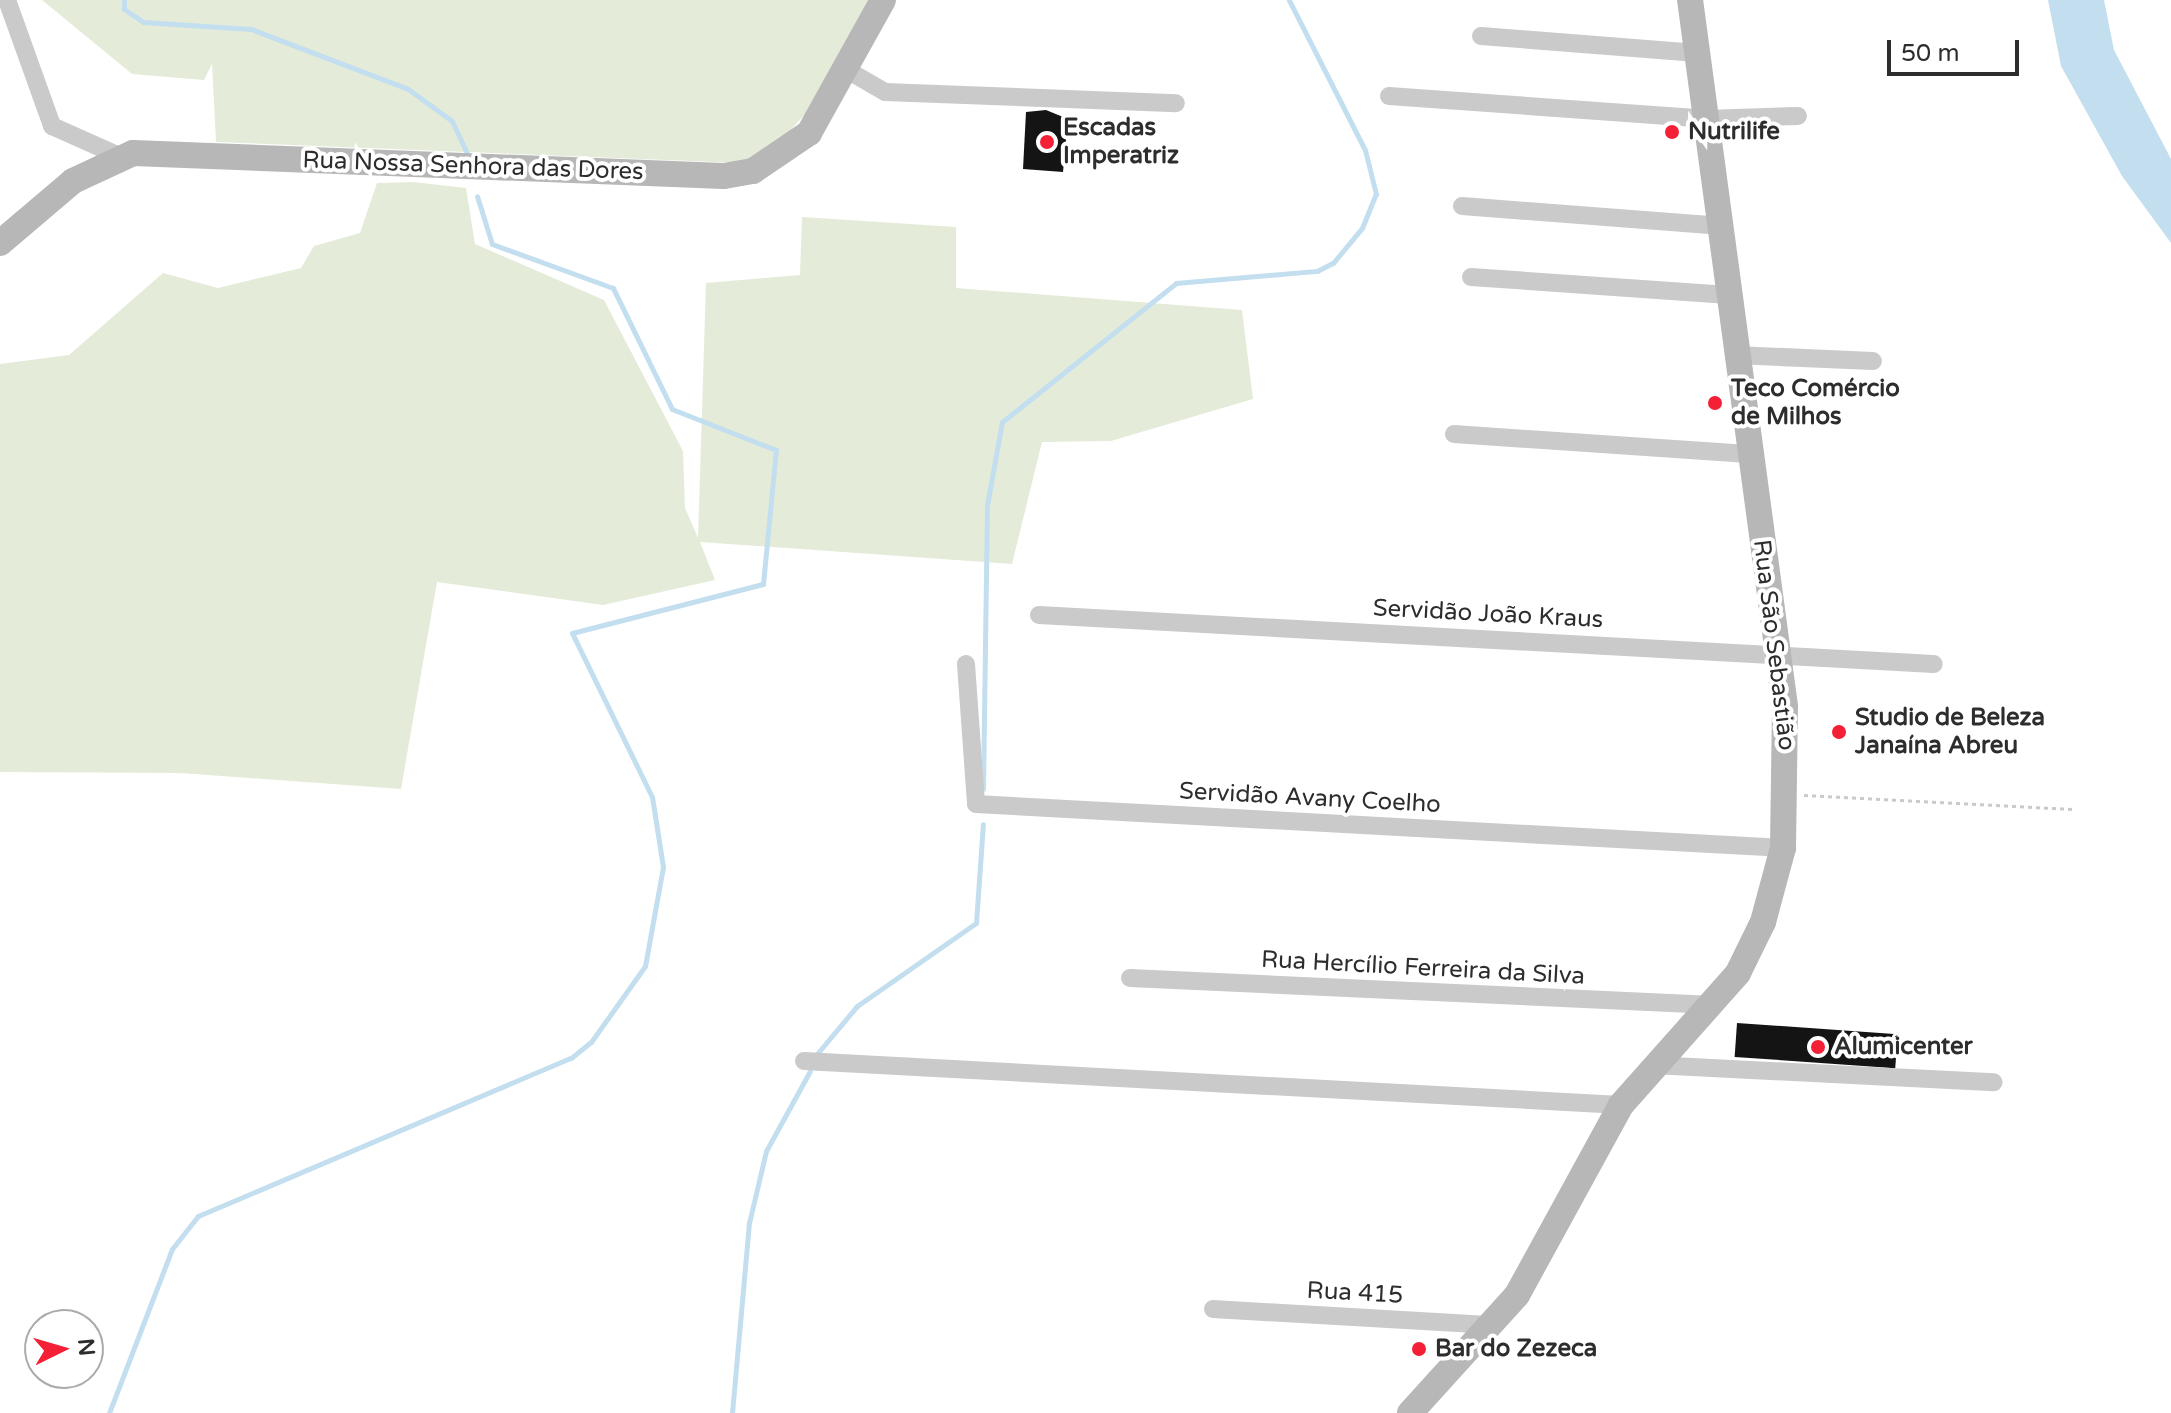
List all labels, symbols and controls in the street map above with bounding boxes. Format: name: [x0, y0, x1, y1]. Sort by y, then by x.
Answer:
scale bar: [1891, 24, 2023, 74]
text: 50 m: [1901, 39, 1959, 68]
place label: Escadas Imperatriz: [1063, 114, 1179, 170]
place label: Nutrilife: [1688, 118, 1780, 146]
marker: Nutrilife: [1663, 123, 1681, 141]
marker: Escadas Imperatriz: [1038, 133, 1056, 151]
street label: Rua Nossa Senhora das Dores: [302, 146, 644, 186]
place label: Teco Comércio de Milhos: [1731, 375, 1900, 431]
marker: Teco Comércio de Milhos: [1706, 394, 1724, 412]
street label: Rua São Sebastião: [1747, 538, 1801, 752]
street label: Servidão João Kraus: [1372, 594, 1604, 634]
place label: Studio de Beleza Janaína Abreu: [1855, 704, 2045, 760]
marker: Studio de Beleza Janaína Abreu: [1830, 723, 1848, 741]
street label: Servidão Avany Coelho: [1178, 777, 1442, 819]
street label: Rua Hercílio Ferreira da Silva: [1260, 945, 1586, 991]
place label: Alumicenter: [1834, 1033, 1973, 1061]
marker: Alumicenter: [1809, 1038, 1827, 1056]
street label: Rua 415: [1306, 1276, 1404, 1310]
north arrow: [24, 1309, 104, 1389]
place label: Bar do Zezeca: [1435, 1335, 1597, 1363]
text: N: [72, 1337, 100, 1357]
marker: Bar do Zezeca: [1410, 1340, 1428, 1358]

